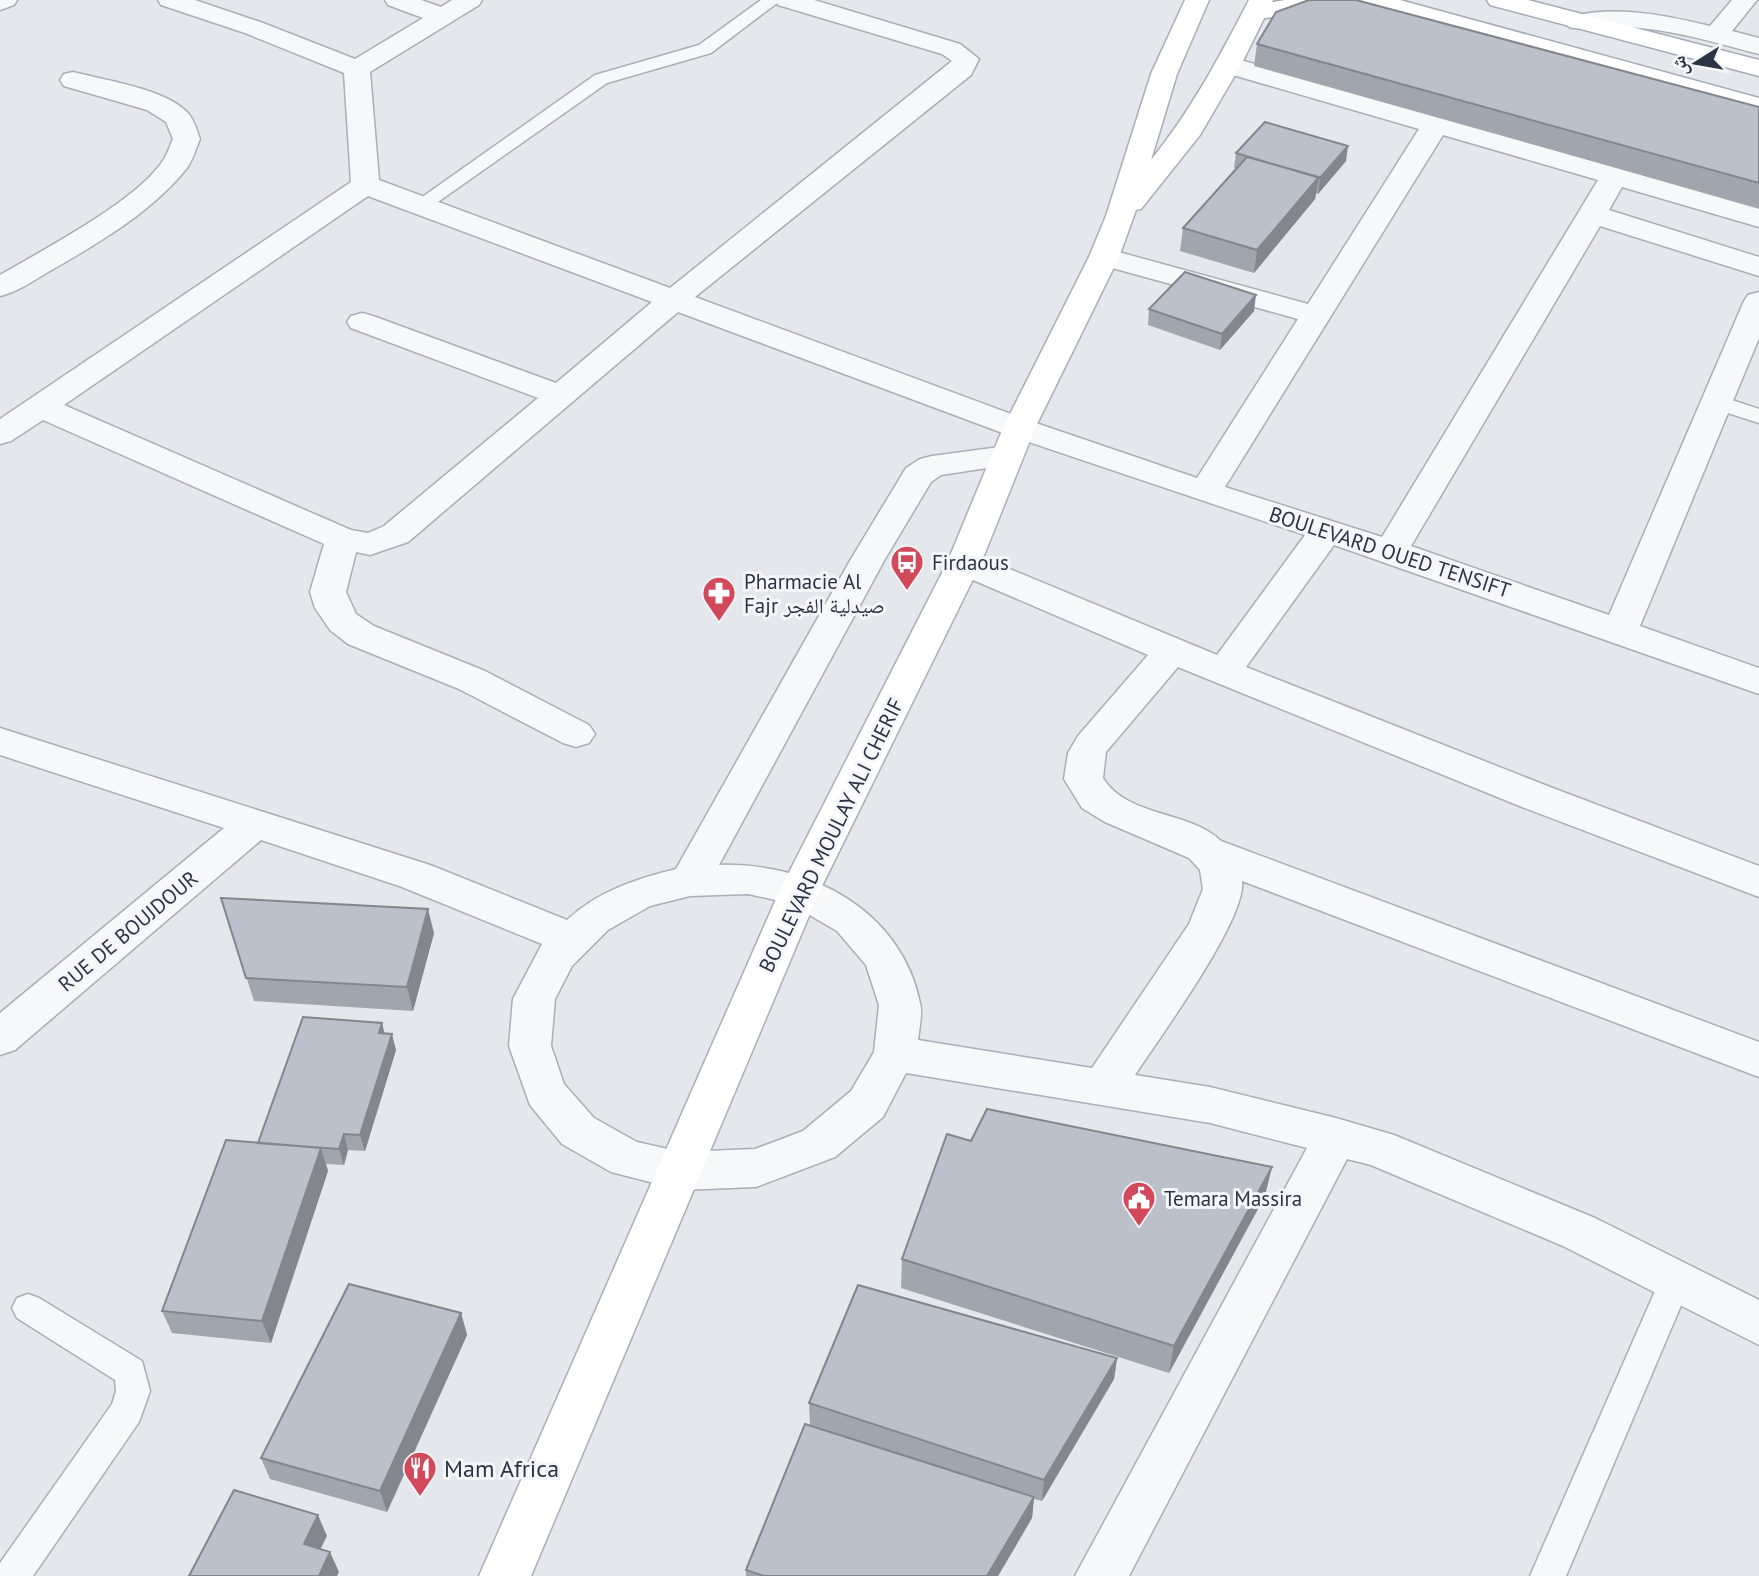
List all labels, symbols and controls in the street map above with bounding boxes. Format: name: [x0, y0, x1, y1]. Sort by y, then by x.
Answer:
north arrow: [1661, 28, 1731, 98]
text: ش: [1666, 54, 1693, 78]
street label: BOULEVARD OUED TENSIFT: [1266, 500, 1515, 604]
bus stop icon: Firdaous: [888, 543, 926, 592]
place label: Firdaous: [932, 549, 1009, 576]
place label: Pharmacie Al Fajr صيدلية الفجر: [744, 568, 885, 619]
pharmacy icon: Pharmacie Al Fajr صيدلية الفجر: [700, 574, 738, 623]
street label: BOULEVARD MOULAY ALI CHERIF: [753, 693, 909, 977]
street label: RUE DE BOUJDOUR: [53, 865, 203, 997]
public building icon: Temara Massira: [1120, 1179, 1158, 1228]
place label: Temara Massira: [1164, 1185, 1302, 1212]
restaurant icon: Mam Africa: [401, 1449, 439, 1498]
place label: Mam Africa: [444, 1453, 559, 1484]

